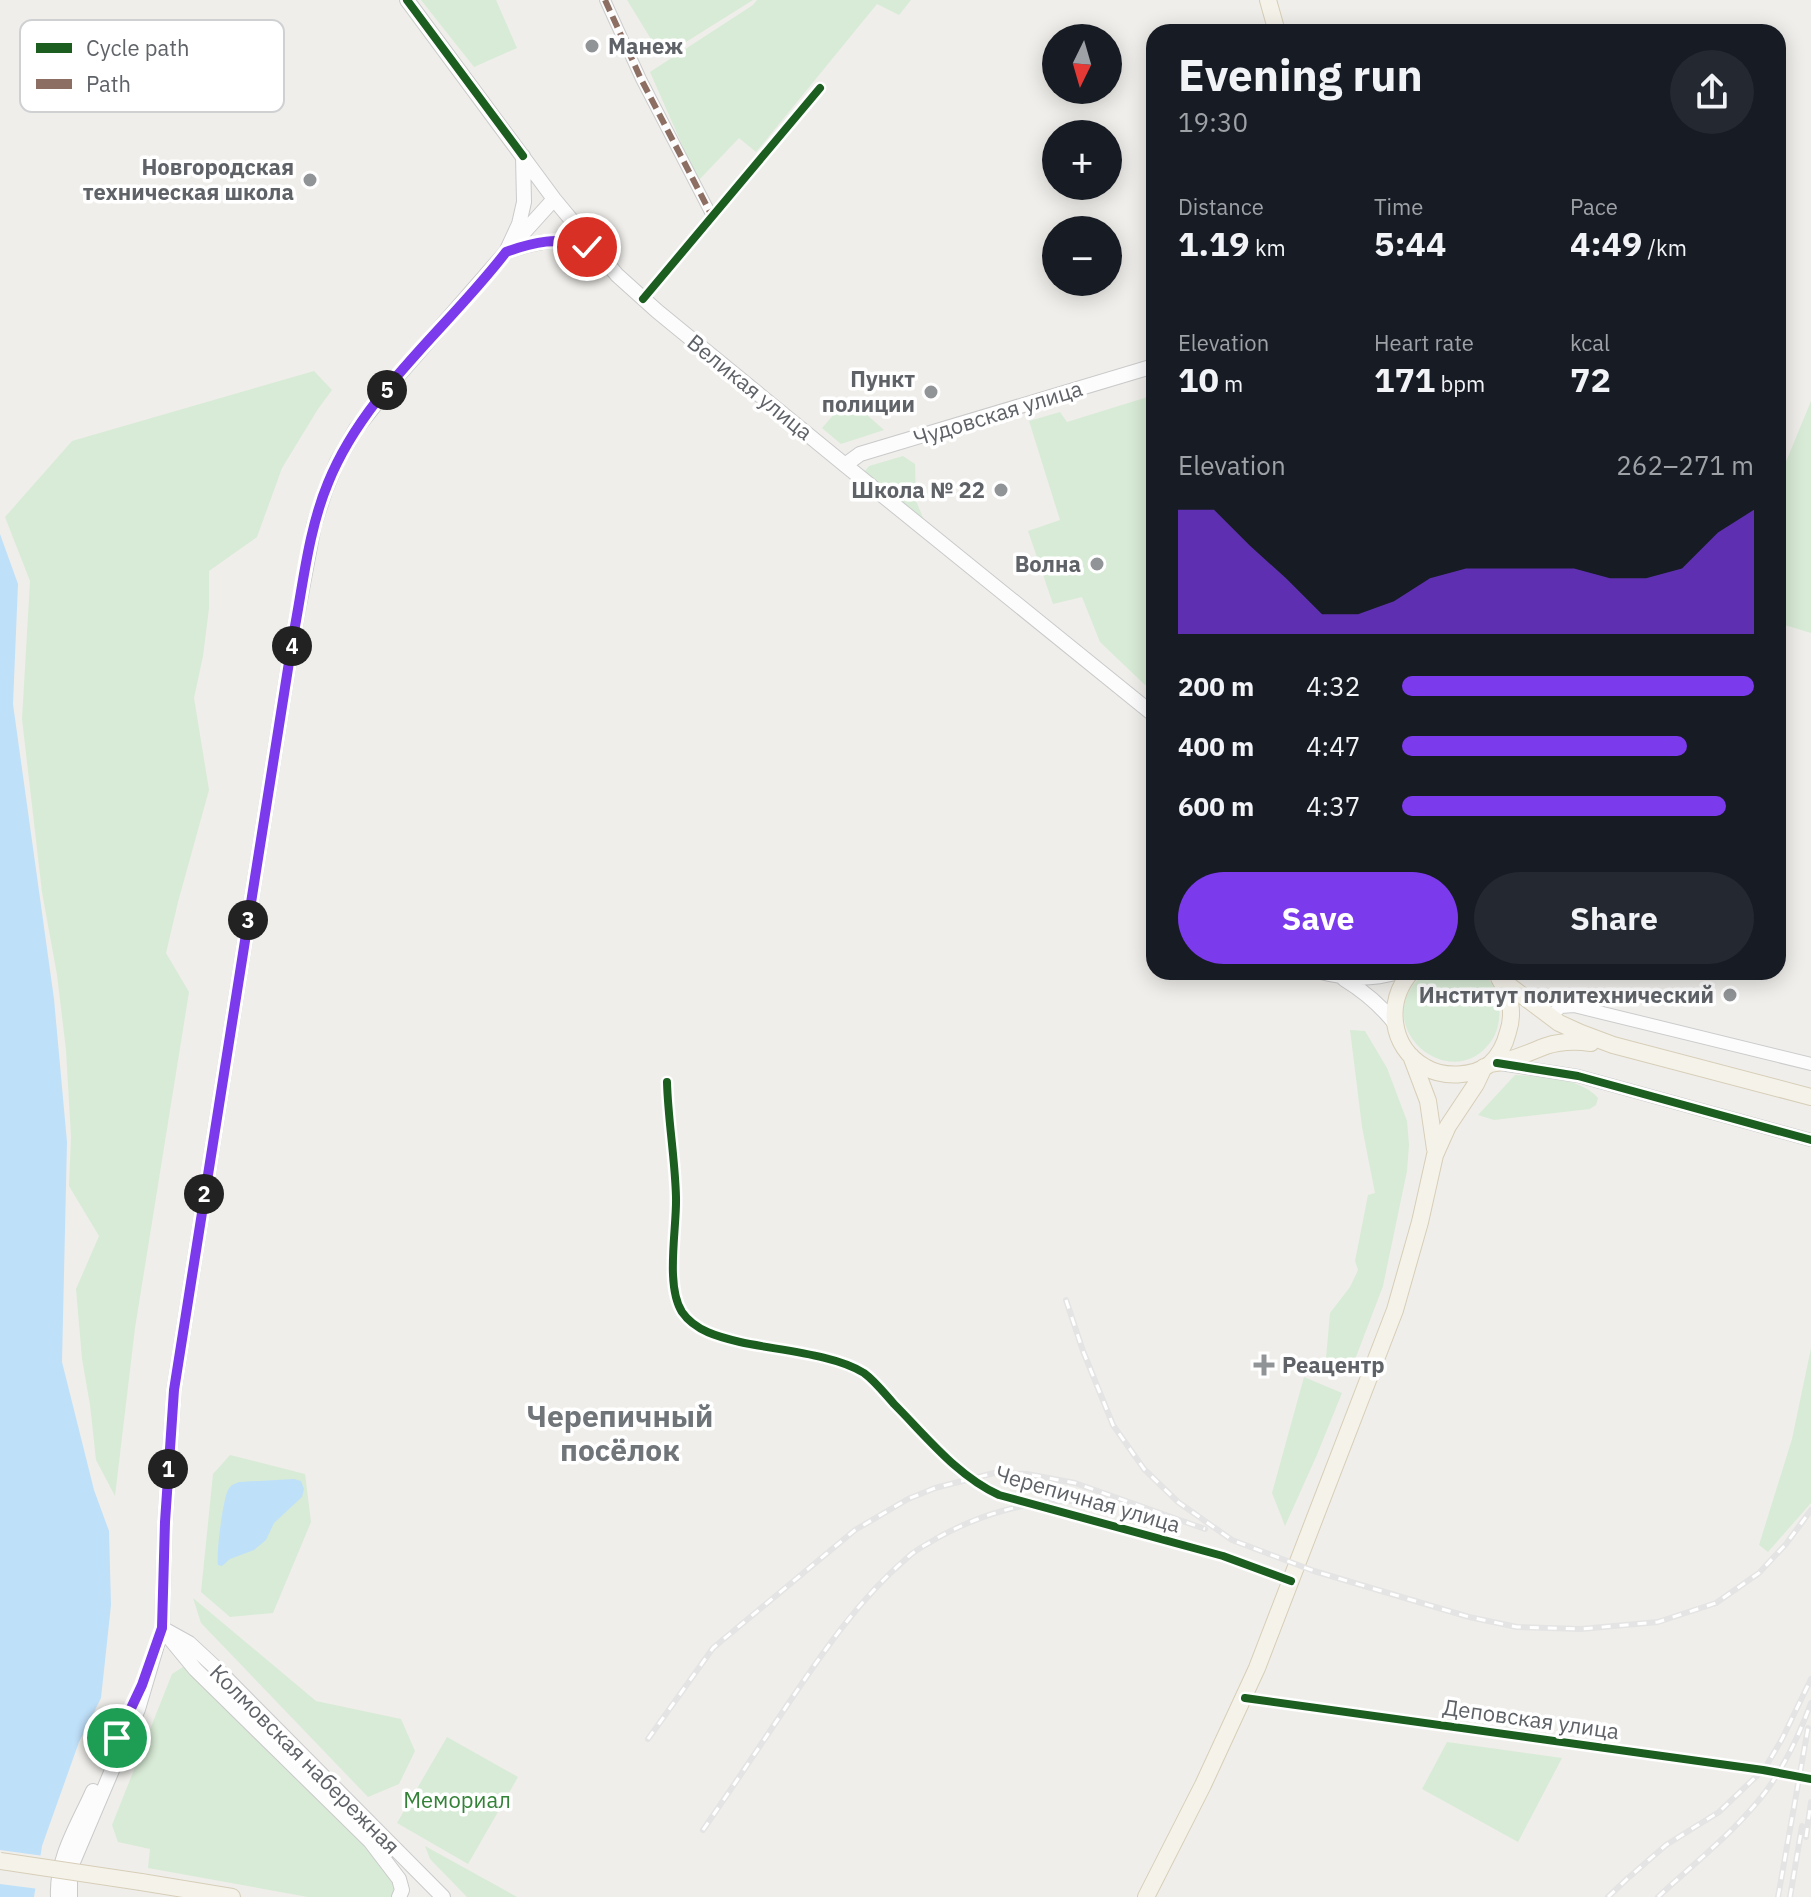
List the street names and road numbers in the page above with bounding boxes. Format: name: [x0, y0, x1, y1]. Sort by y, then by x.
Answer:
street label: Великая улица: [682, 327, 819, 446]
street label: Чудовская улица: [910, 373, 1086, 452]
street label: Черепичная улица: [992, 1458, 1184, 1539]
street label: Колмовская набережная: [204, 1657, 407, 1860]
street label: Деповская улица: [1441, 1692, 1621, 1745]

